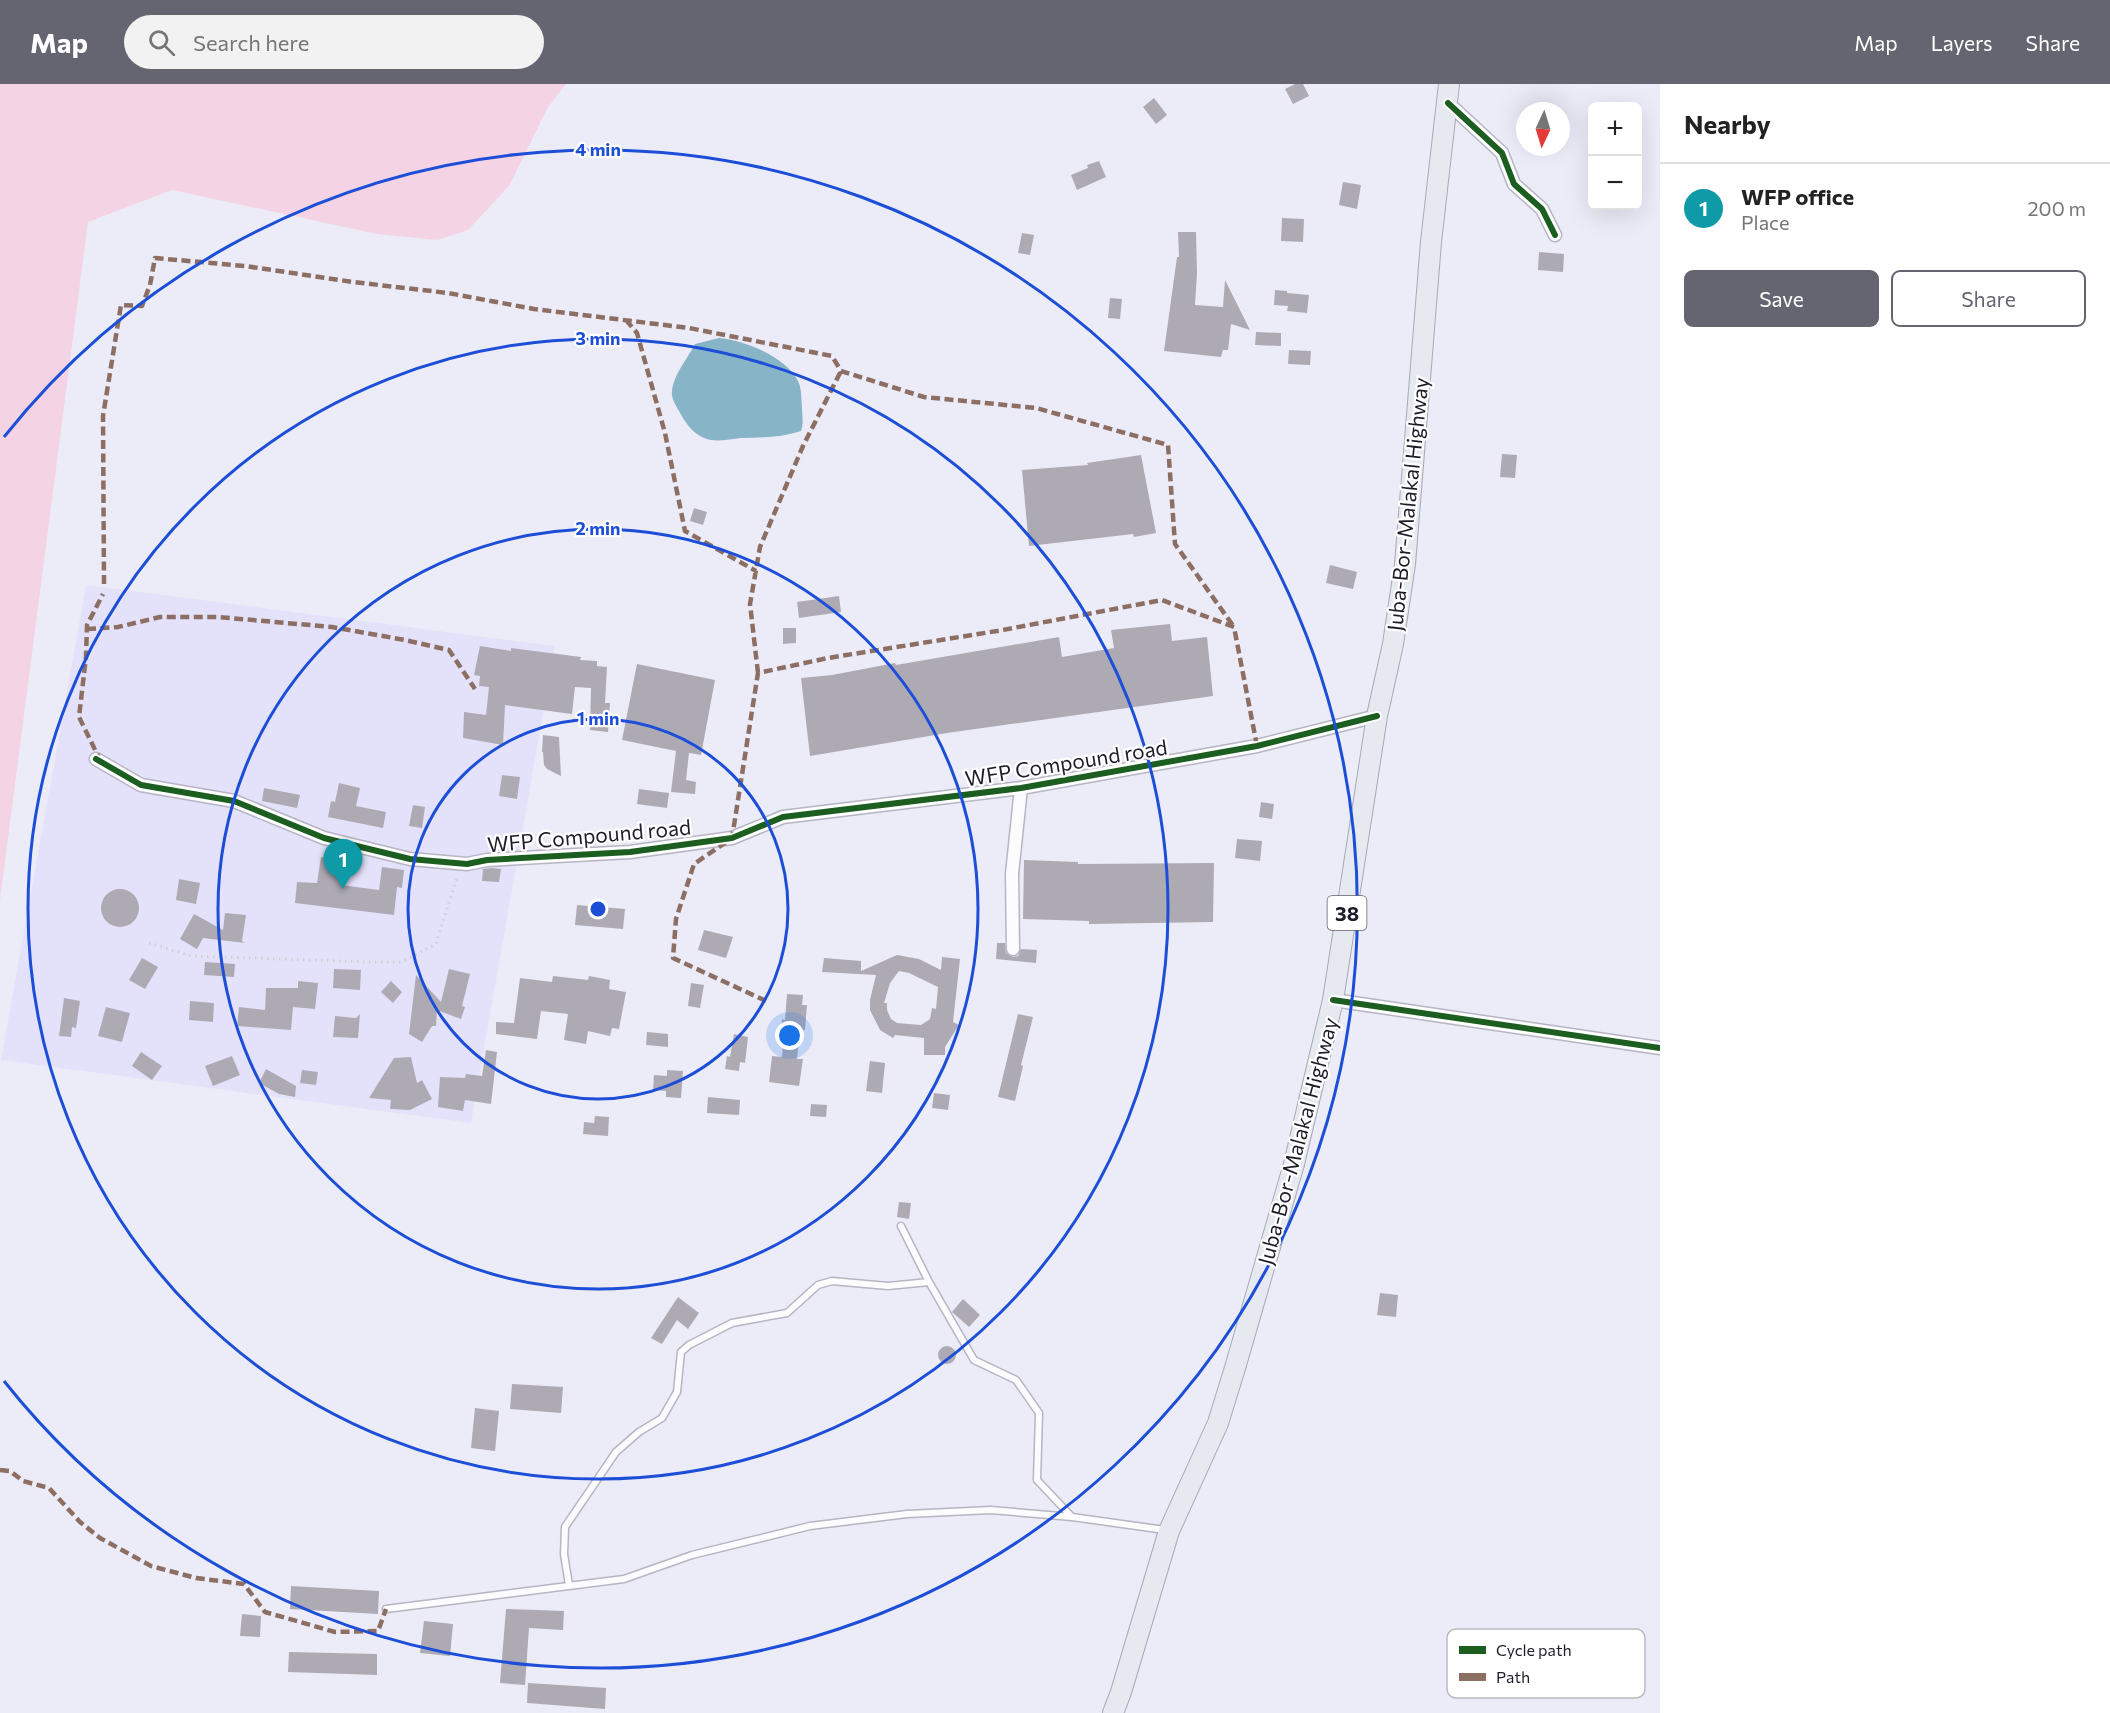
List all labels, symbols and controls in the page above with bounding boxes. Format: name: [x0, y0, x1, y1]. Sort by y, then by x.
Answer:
search box: [124, 15, 544, 69]
text: Map: [30, 25, 88, 59]
icon: search: [145, 26, 178, 59]
text: Search here: [193, 29, 309, 56]
text: Map: [1854, 30, 1898, 55]
text: Layers: [1931, 30, 1993, 55]
text: Share: [2026, 30, 2080, 55]
north arrow: [1516, 102, 1570, 156]
map controls: [1588, 102, 1642, 210]
button: +: [1588, 102, 1642, 156]
text: Nearby: [1684, 108, 1771, 139]
text: 4 min: [575, 138, 621, 160]
button: −: [1588, 156, 1642, 210]
text: WFP office: [1741, 183, 1854, 210]
text: 1: [1699, 196, 1708, 220]
text: 200 m: [2028, 196, 2086, 220]
text: Place: [1741, 210, 1790, 234]
button: Save: [1684, 270, 1879, 327]
button: Share: [1891, 270, 2086, 327]
text: 3 min: [575, 327, 621, 349]
street label: Juba-Bor-Malakal Highway: [1381, 376, 1433, 632]
text: 2 min: [576, 517, 620, 539]
text: 1 min: [577, 707, 619, 729]
street label: WFP Compound road: [963, 734, 1169, 790]
street label: WFP Compound road: [486, 814, 692, 856]
pin: 1: [324, 840, 362, 889]
road number: 38: [1328, 896, 1366, 930]
centre of rings: [588, 899, 608, 919]
street label: Juba-Bor-Malakal Highway: [1252, 1015, 1342, 1267]
your location: [775, 1021, 804, 1050]
legend: [1447, 1629, 1645, 1698]
text: Cycle path: [1496, 1640, 1572, 1659]
text: Path: [1496, 1667, 1530, 1686]

